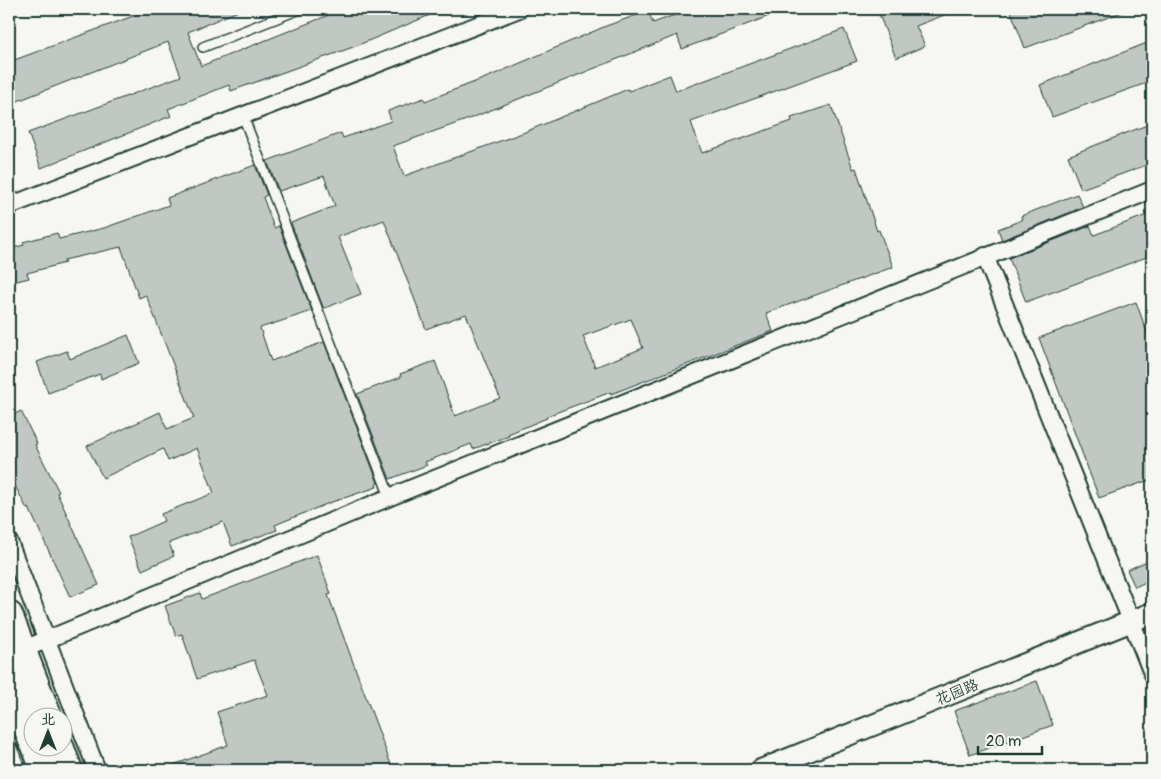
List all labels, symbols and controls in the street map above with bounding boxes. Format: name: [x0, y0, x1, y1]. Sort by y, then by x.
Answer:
street label: 花园路: [933, 675, 982, 710]
north arrow: [22, 706, 72, 756]
text: 北: [41, 711, 55, 728]
scale bar: [978, 724, 1042, 756]
text: 20 m: [986, 732, 1021, 751]

